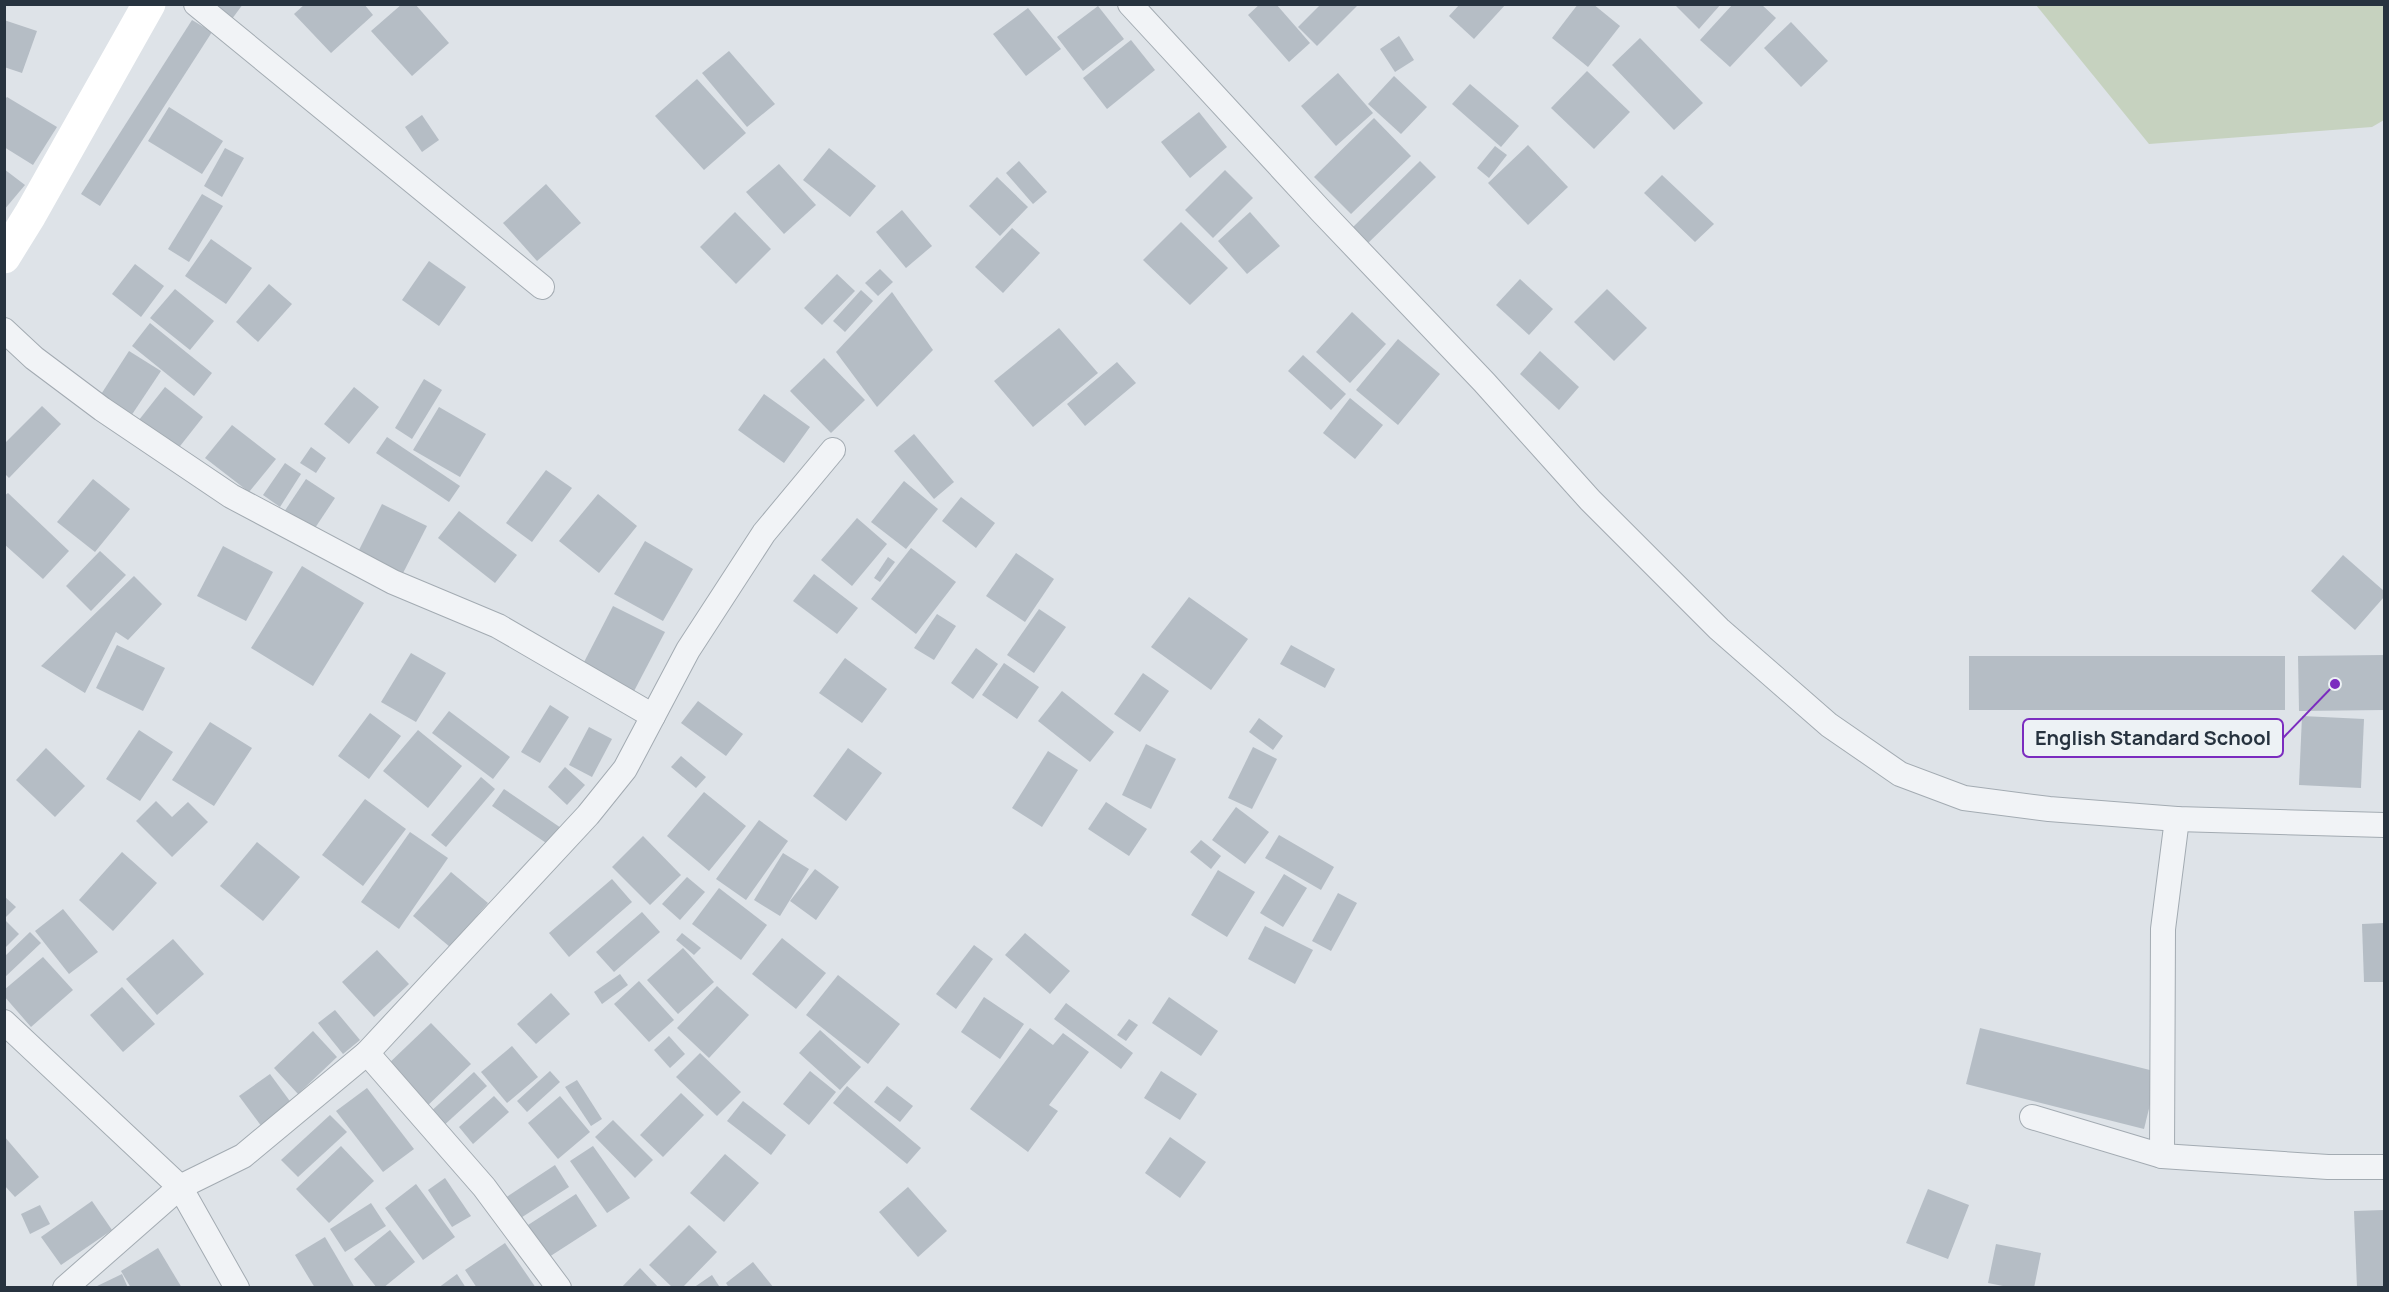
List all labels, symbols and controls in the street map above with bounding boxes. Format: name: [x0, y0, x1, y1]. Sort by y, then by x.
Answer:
callout: English Standard School: [2023, 719, 2283, 757]
text: English Standard School: [2035, 724, 2271, 751]

